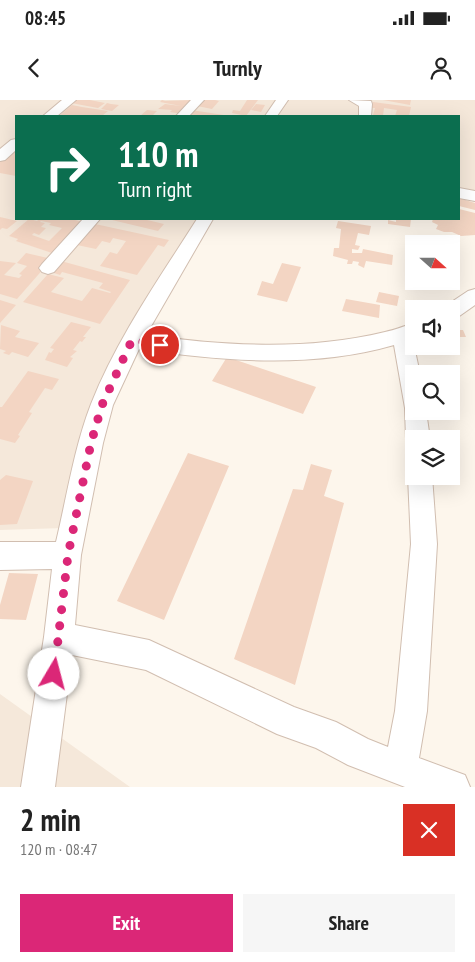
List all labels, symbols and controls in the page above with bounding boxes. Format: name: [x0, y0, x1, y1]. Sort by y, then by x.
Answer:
text: 08:45: [25, 6, 66, 30]
icon: back: [20, 54, 48, 82]
text: Turnly: [213, 54, 262, 82]
icon: person: [427, 54, 455, 82]
text: 110 m: [118, 131, 199, 177]
icon: right: [35, 135, 100, 200]
text: Turn right: [118, 175, 192, 203]
north arrow: [405, 235, 460, 290]
map controls: [405, 235, 460, 485]
button: sound: [405, 300, 460, 355]
pin: [139, 324, 181, 366]
icon: arrive: [146, 331, 174, 359]
button: search: [405, 365, 460, 420]
button: layers: [405, 430, 460, 485]
position arrow: [27, 647, 79, 699]
text: 2 min: [20, 800, 81, 839]
button: close: [403, 804, 455, 856]
text: 120 m · 08:47: [20, 839, 98, 859]
button: Exit: [20, 894, 233, 952]
button: Share: [243, 894, 455, 952]

